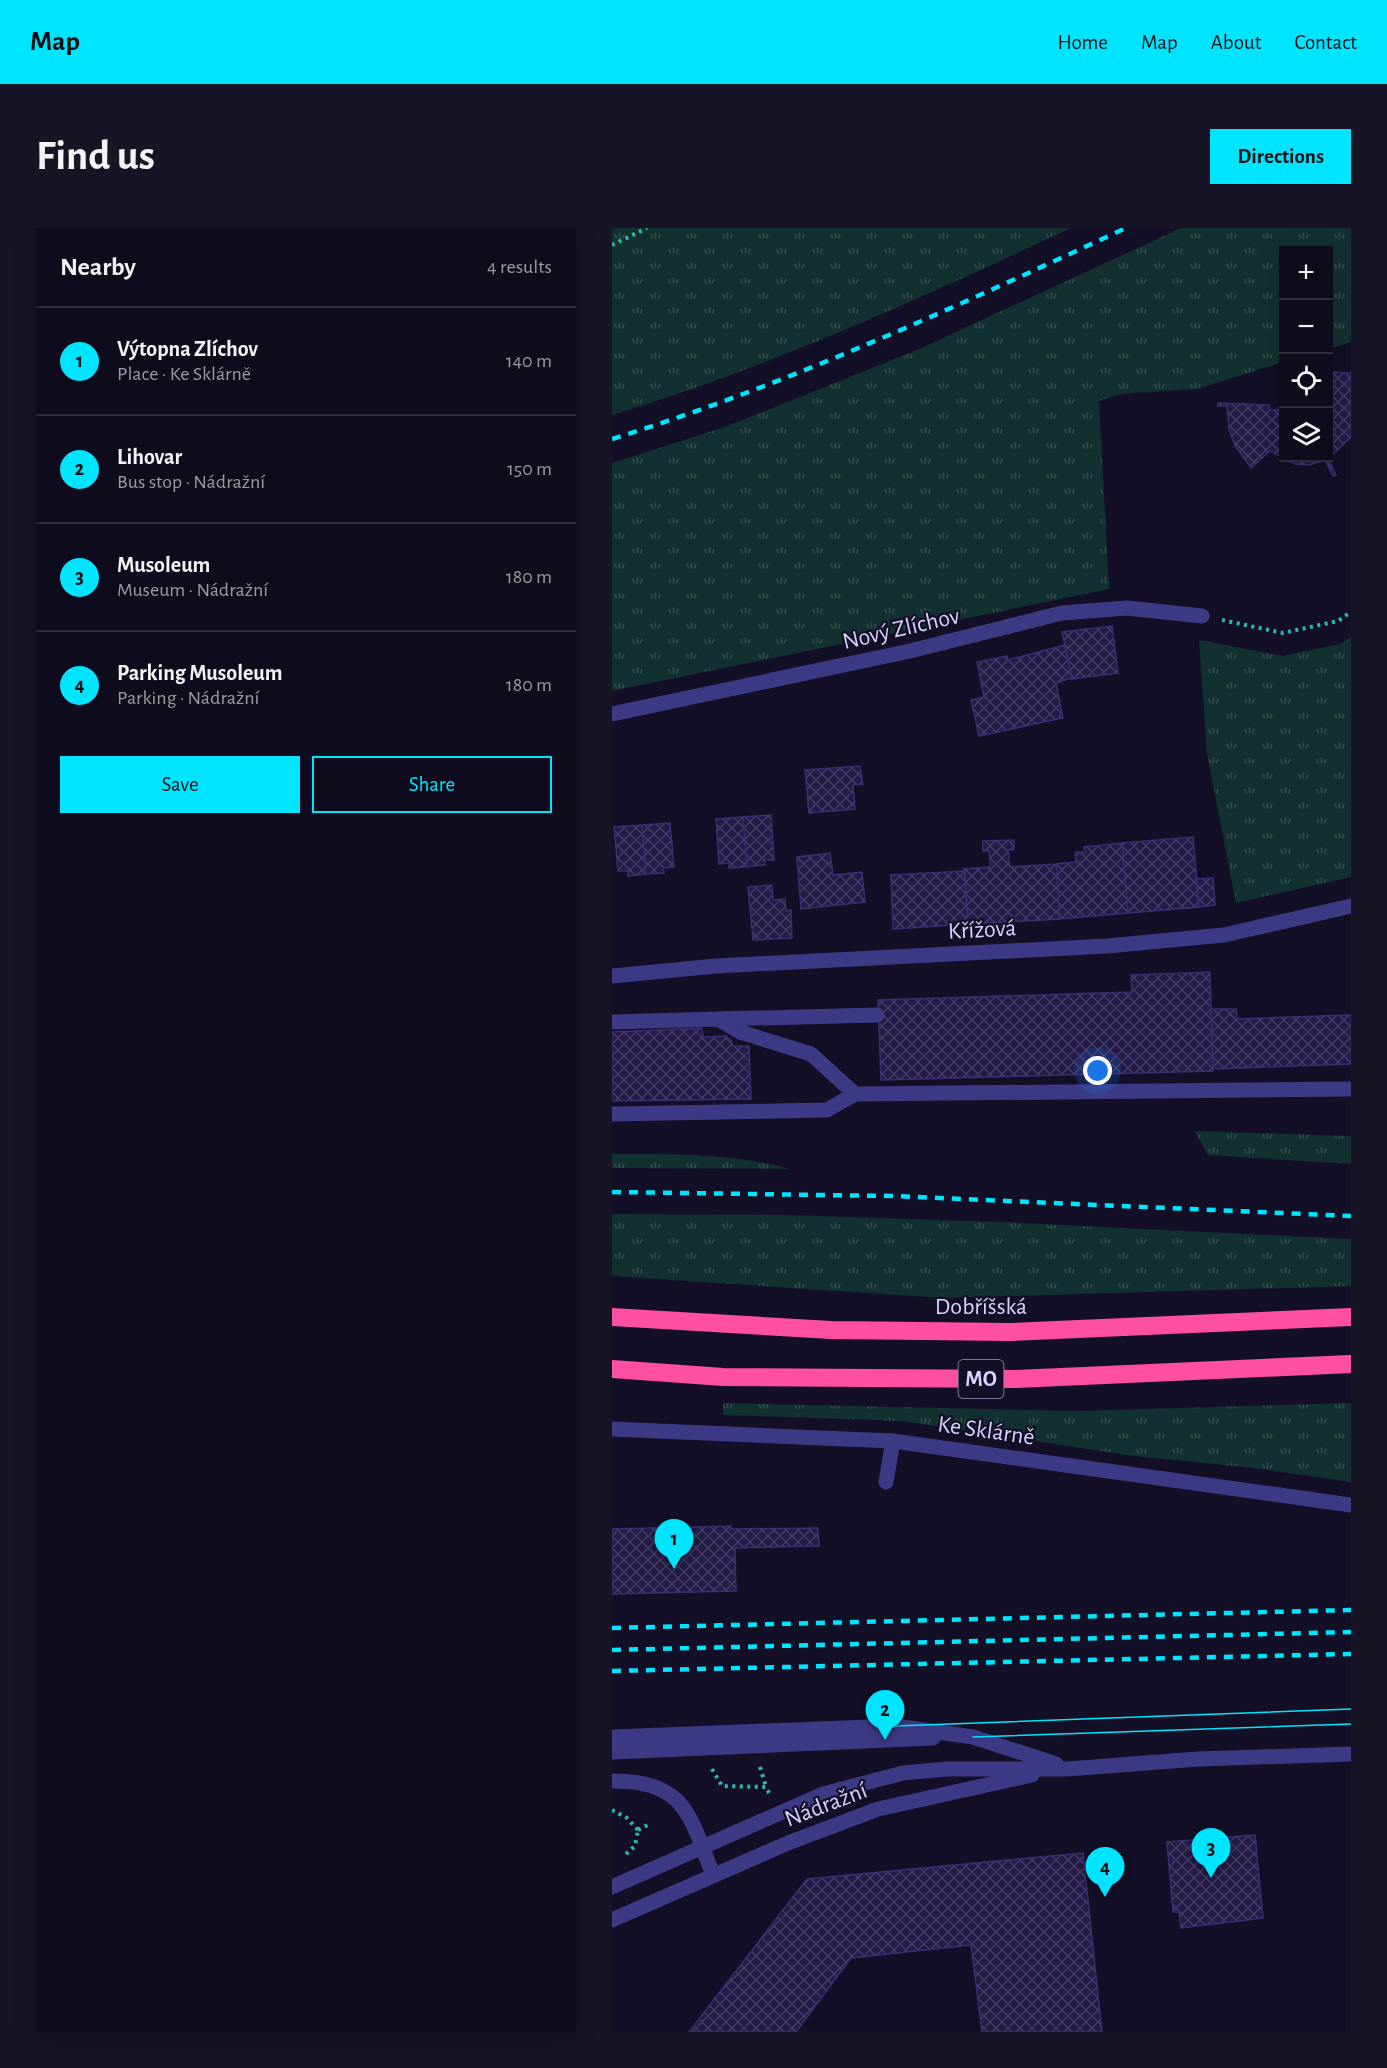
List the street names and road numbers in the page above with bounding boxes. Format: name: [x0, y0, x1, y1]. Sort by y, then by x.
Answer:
street label: Nový Zlíchov: [840, 604, 962, 654]
street label: Křížová: [947, 916, 1017, 944]
street label: Dobříšská: [935, 1295, 1027, 1319]
road number: MO: [958, 1360, 1004, 1398]
street label: Ke Sklárně: [936, 1412, 1036, 1450]
street label: Nádražní: [782, 1778, 871, 1832]

